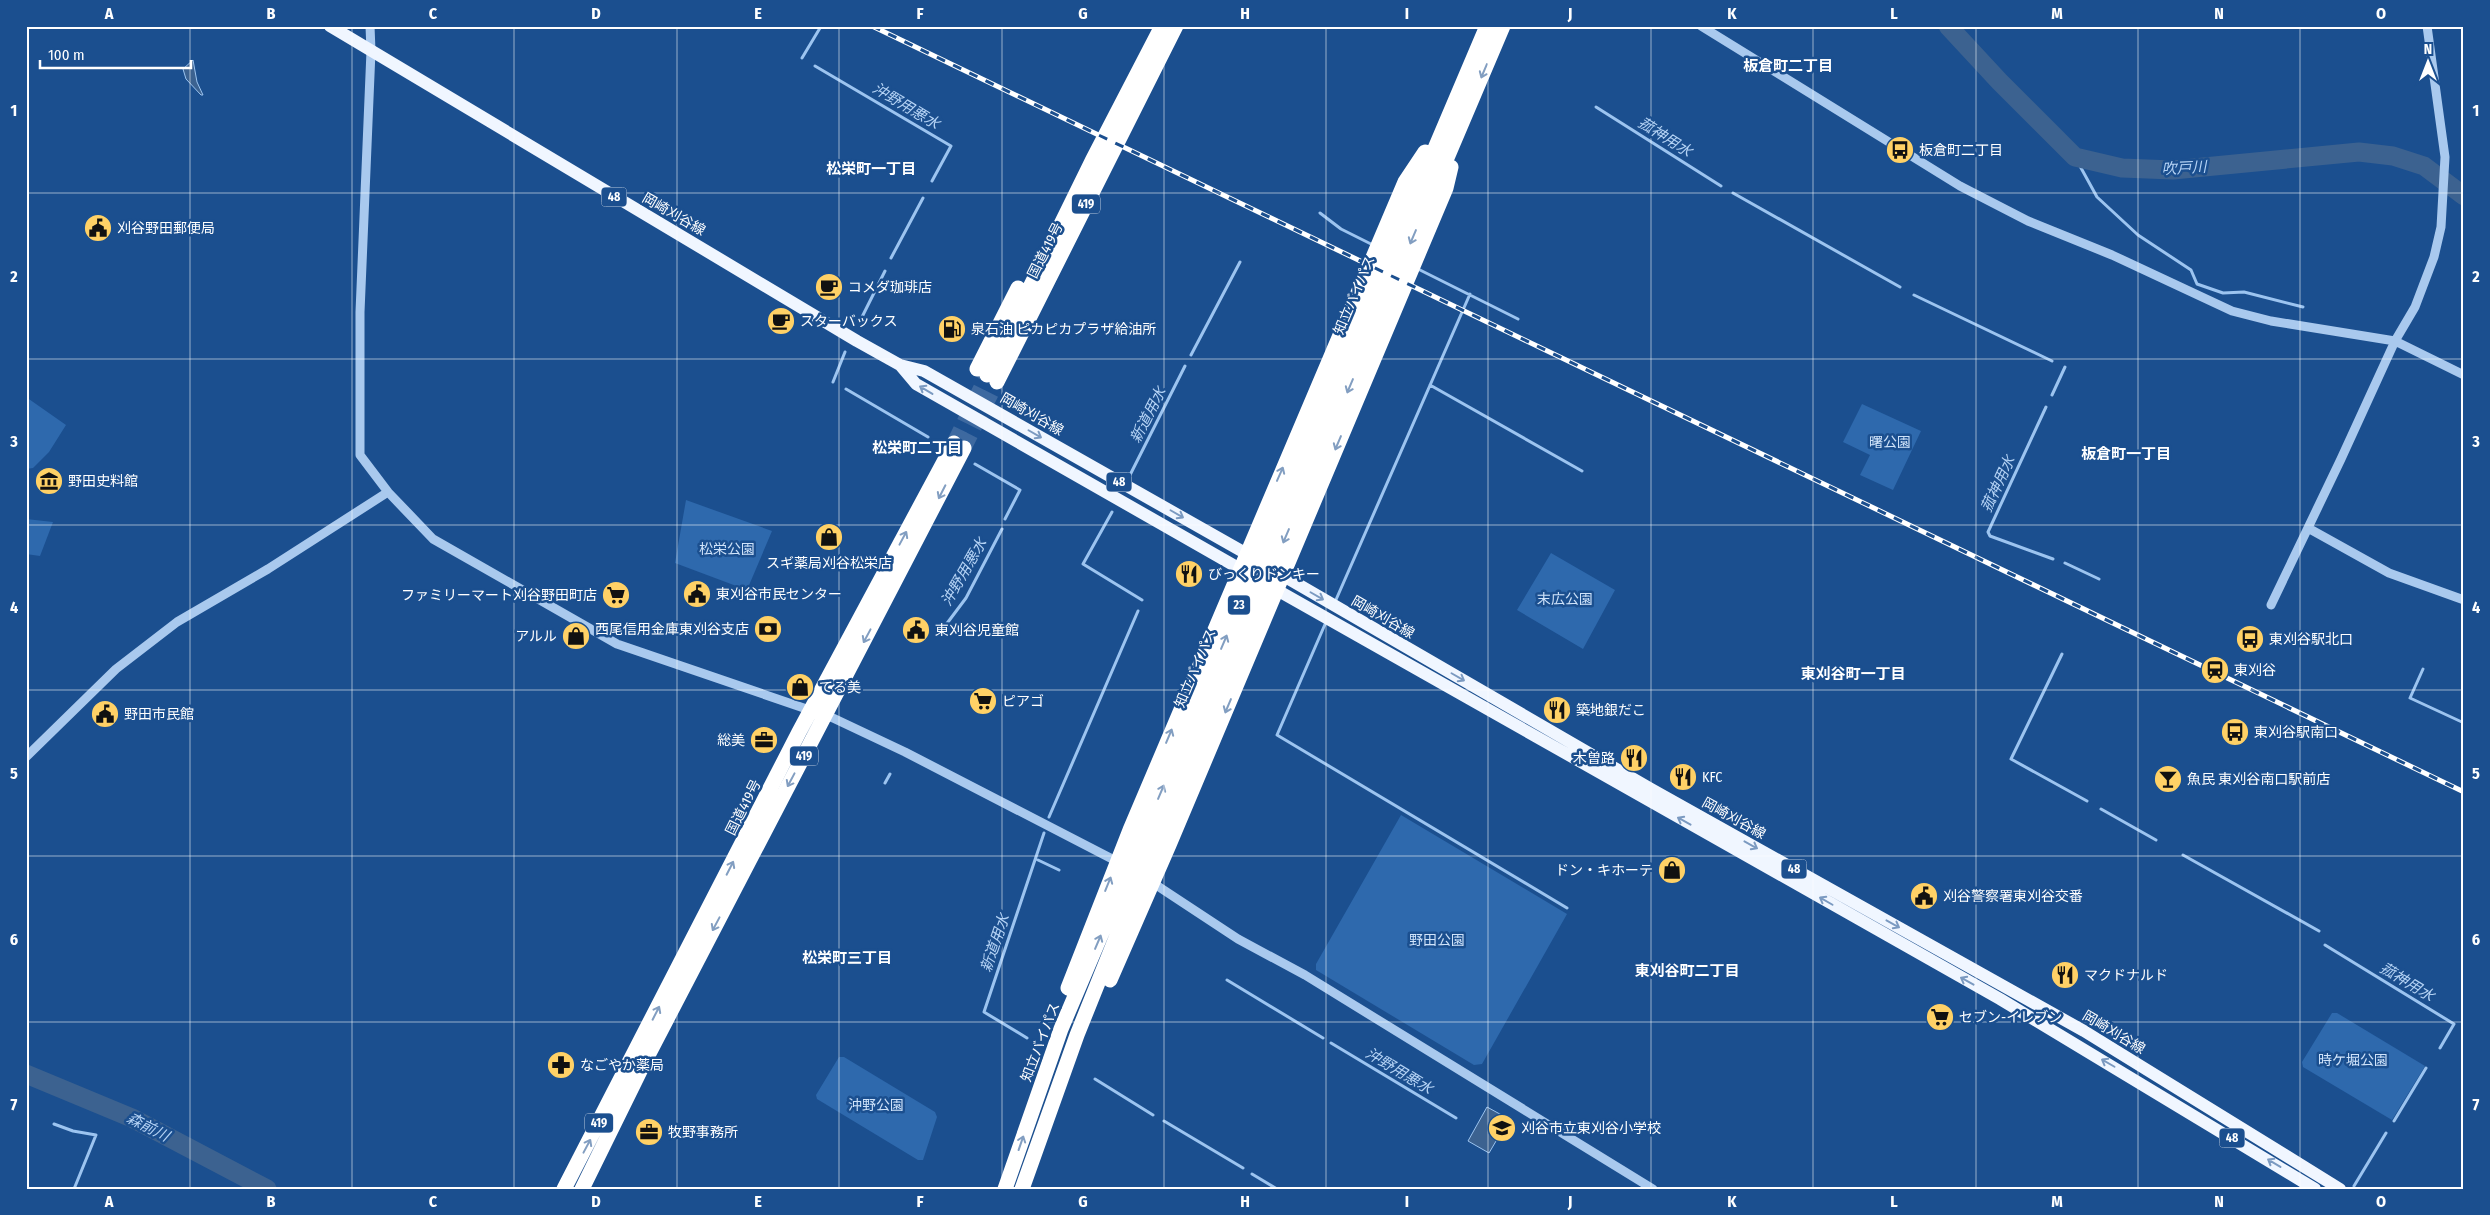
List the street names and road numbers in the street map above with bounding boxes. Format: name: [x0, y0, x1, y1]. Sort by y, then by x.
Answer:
road number: 48: [602, 188, 626, 206]
street label: 岡崎刈谷線: [639, 190, 708, 239]
road number: 419: [1072, 194, 1100, 213]
street label: 国道419号: [1024, 220, 1067, 281]
street label: 知立バイパス: [1330, 253, 1379, 337]
street label: 岡崎刈谷線: [997, 390, 1066, 439]
road number: 48: [1106, 472, 1132, 492]
street label: 岡崎刈谷線: [1348, 593, 1417, 642]
road number: 23: [1228, 596, 1250, 614]
street label: 知立バイパス: [1171, 626, 1220, 710]
road number: 419: [790, 746, 818, 766]
street label: 国道419号: [722, 777, 765, 838]
street label: 岡崎刈谷線: [1699, 794, 1768, 843]
road number: 48: [1782, 860, 1806, 879]
street label: 知立バイパス: [1018, 1000, 1063, 1084]
street label: 岡崎刈谷線: [2079, 1007, 2148, 1058]
road number: 419: [585, 1114, 613, 1132]
road number: 48: [2220, 1128, 2244, 1148]

